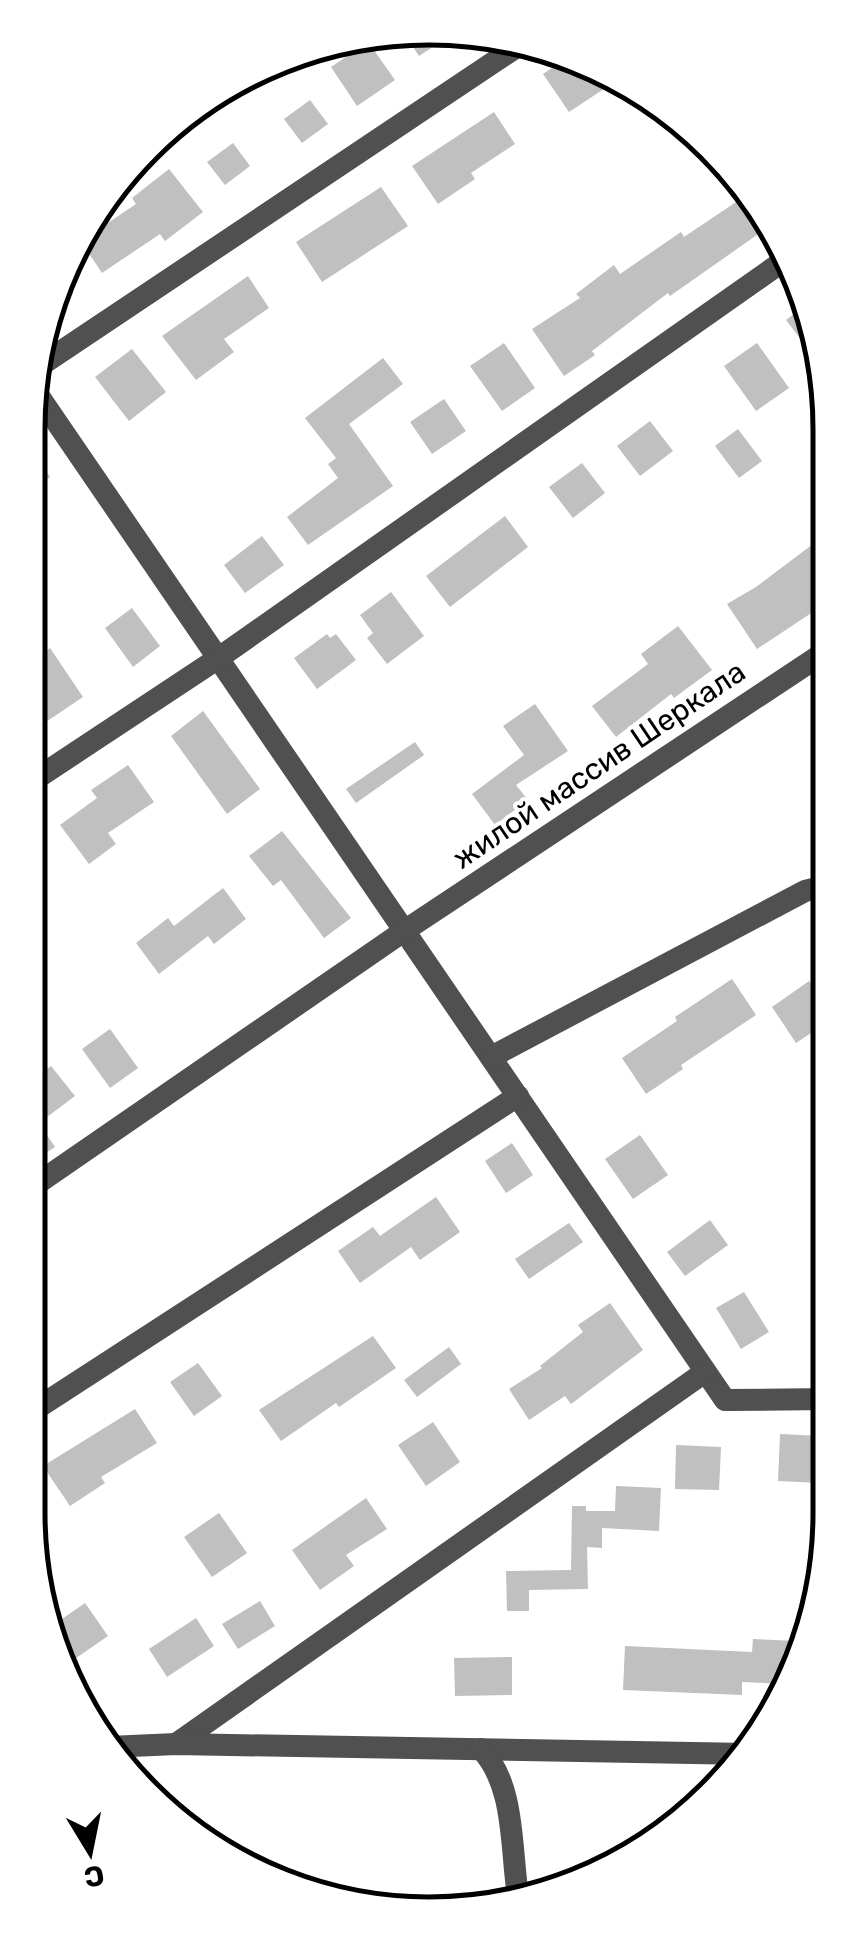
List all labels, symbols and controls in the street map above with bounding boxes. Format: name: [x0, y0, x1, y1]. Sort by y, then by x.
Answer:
street label: жилой массив Шеркала: [446, 654, 752, 876]
north arrow: [40, 1802, 140, 1902]
text: С: [82, 1858, 107, 1894]

